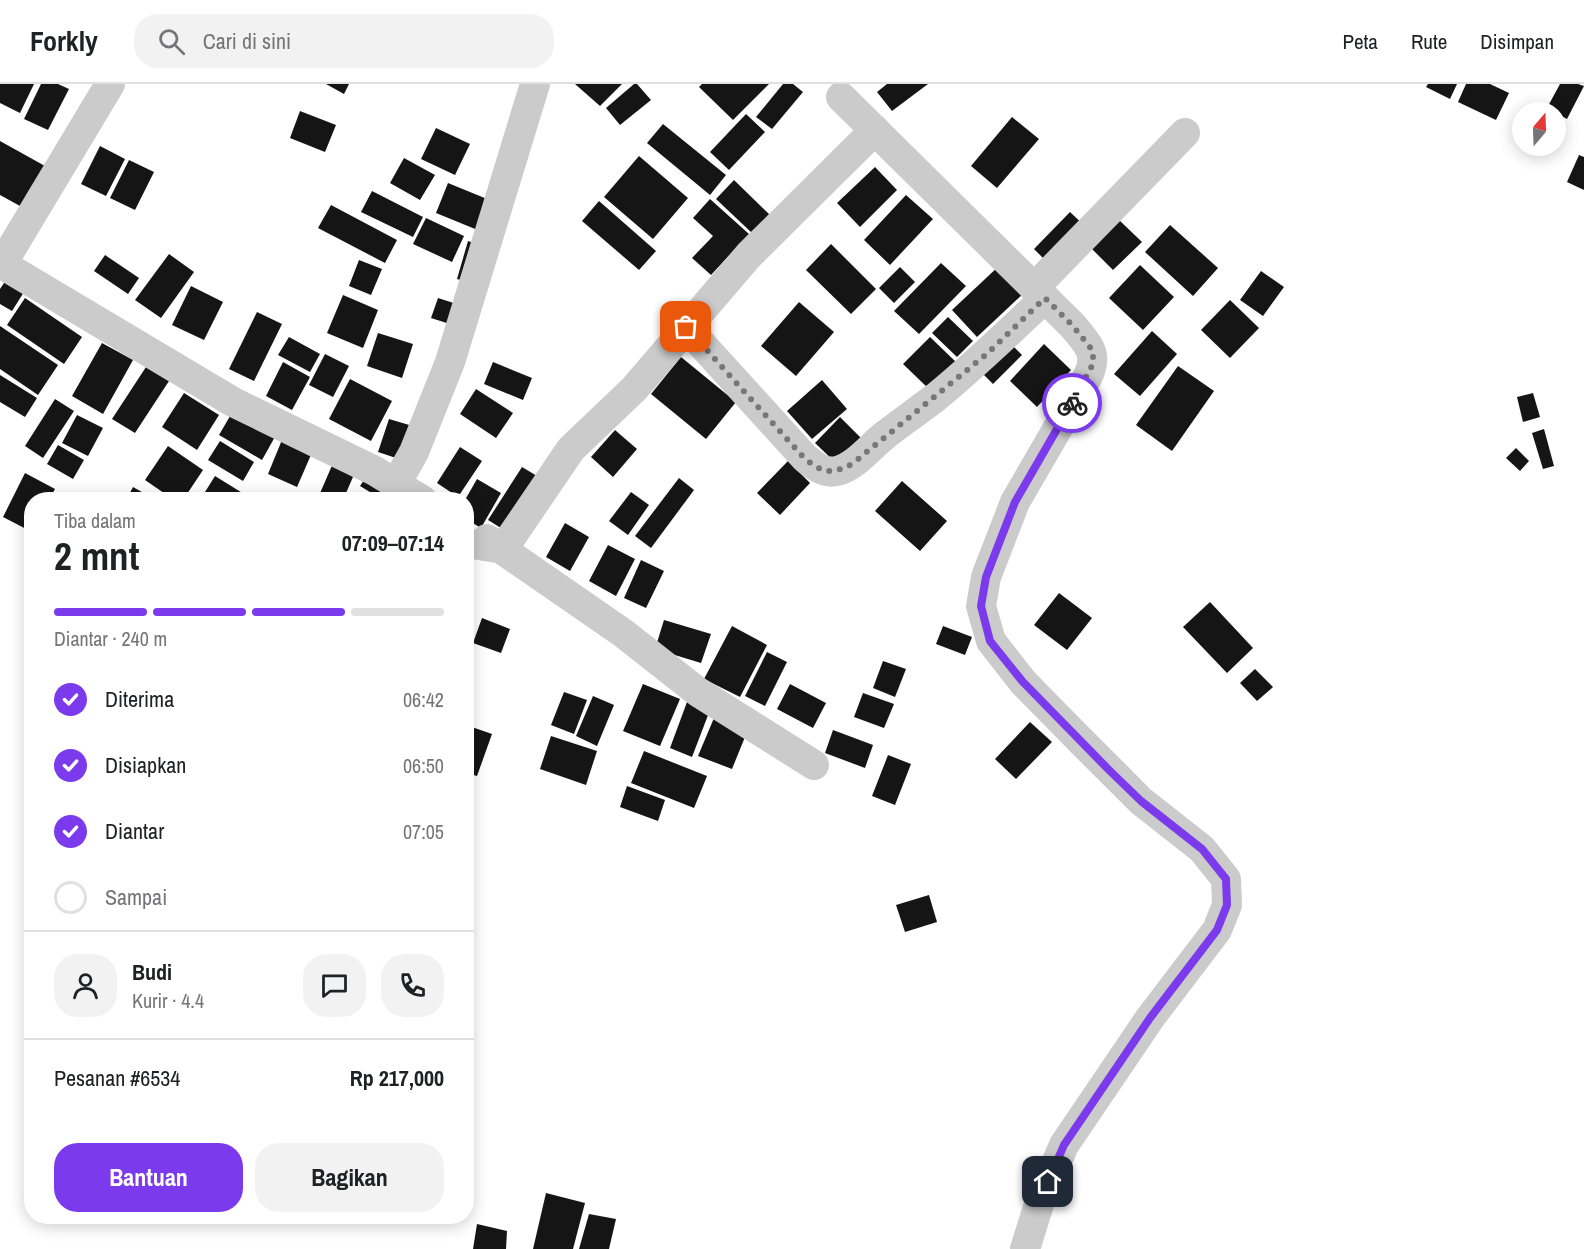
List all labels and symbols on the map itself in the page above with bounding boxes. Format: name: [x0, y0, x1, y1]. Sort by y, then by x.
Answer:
north arrow: [1512, 102, 1566, 156]
pin: [660, 301, 711, 352]
courier: [1042, 373, 1102, 433]
pin: [1022, 1156, 1073, 1207]

